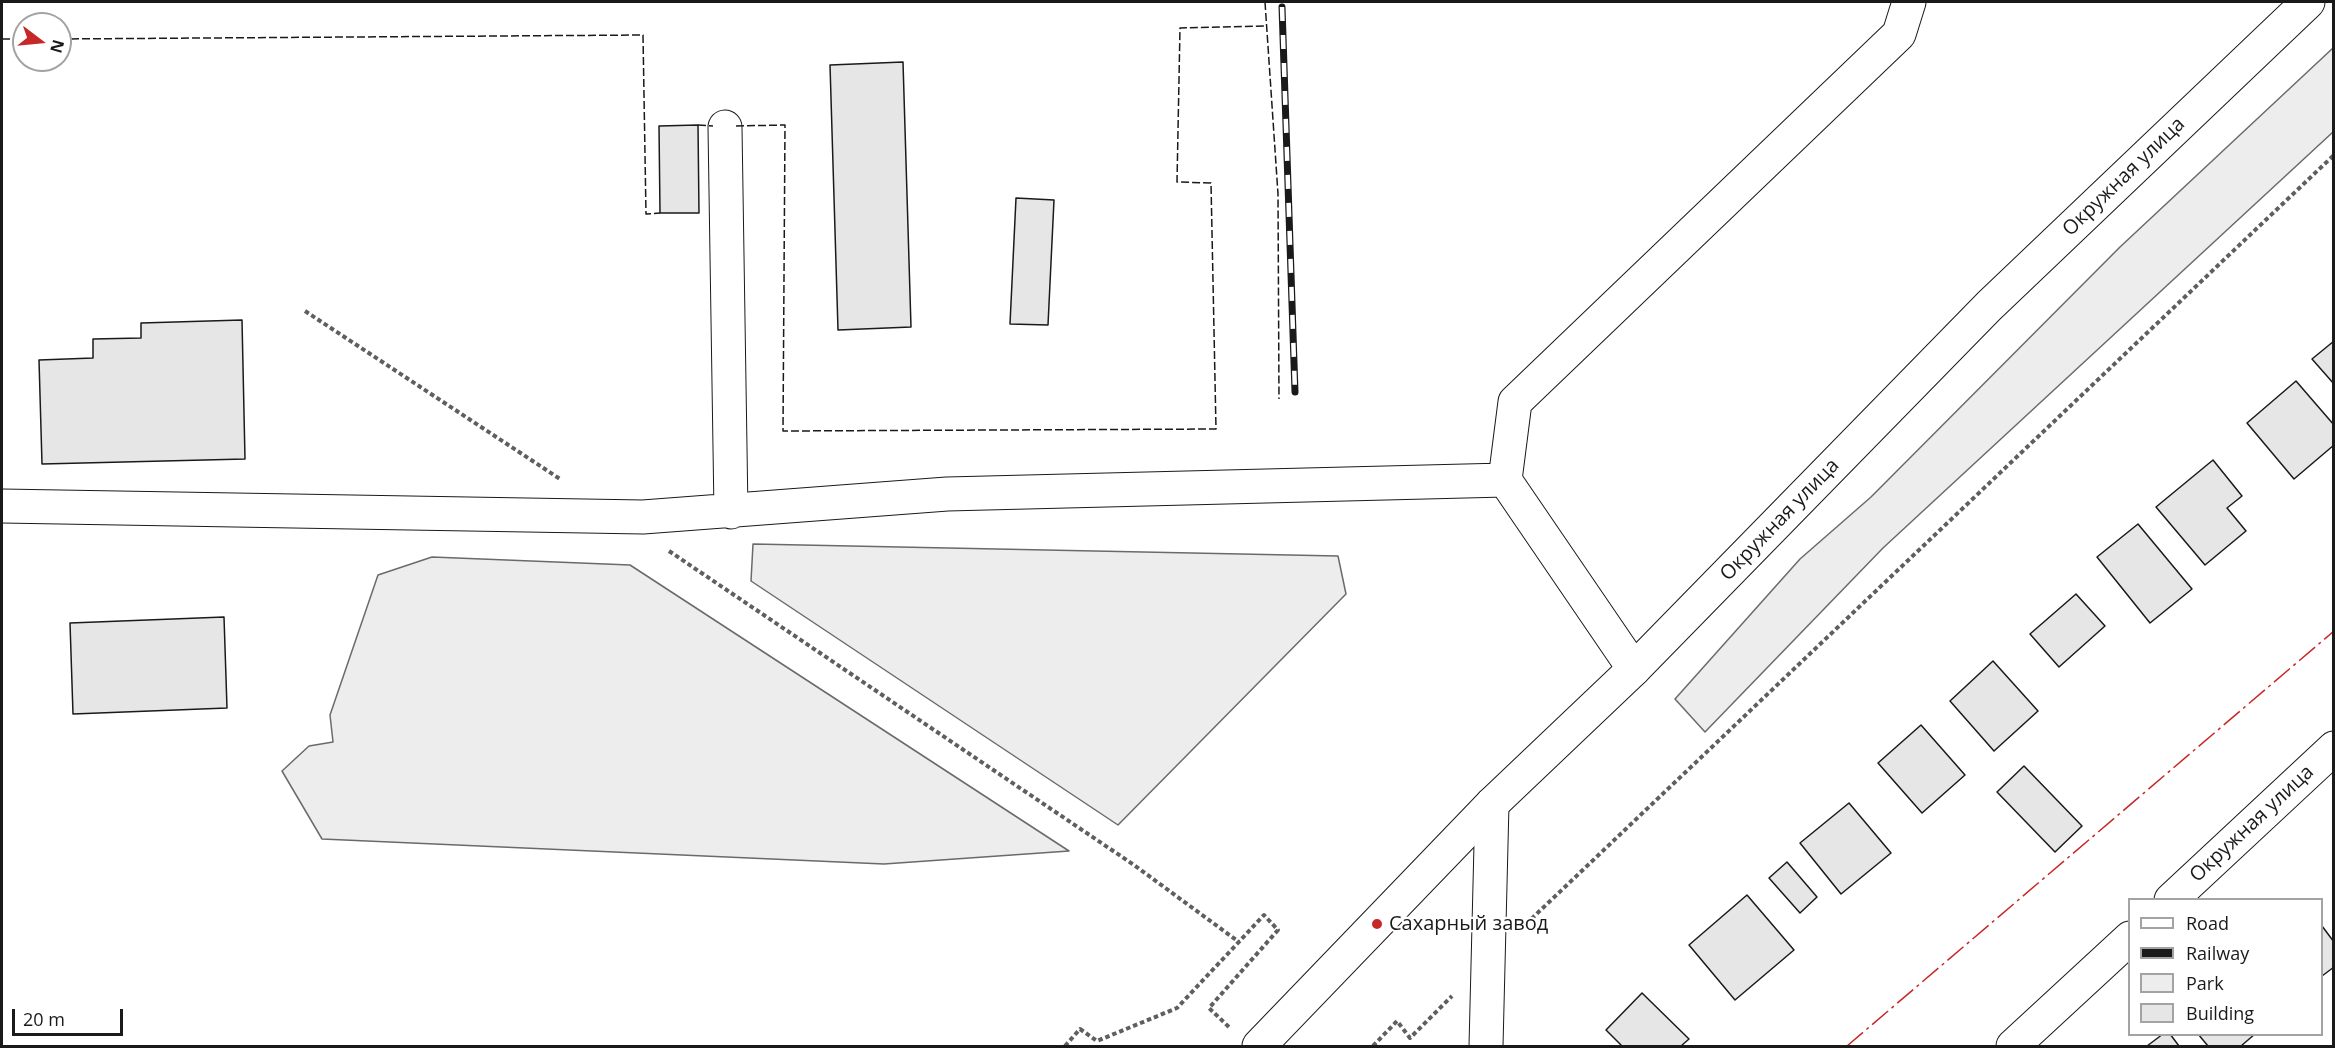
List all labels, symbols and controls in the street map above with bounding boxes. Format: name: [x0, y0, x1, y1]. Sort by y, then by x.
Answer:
north arrow: [12, 12, 72, 72]
text: N: [45, 37, 70, 56]
street label: Окружная улица: [2058, 113, 2190, 241]
street label: Окружная улица: [1716, 454, 1844, 586]
street label: Окружная улица: [2185, 760, 2319, 888]
legend: [2128, 898, 2323, 1036]
text: Road: [2186, 911, 2229, 935]
place label: Сахарный завод: [1389, 912, 1548, 936]
marker: Сахарный завод: [1370, 917, 1384, 931]
text: Railway: [2186, 941, 2249, 965]
text: Park: [2186, 971, 2224, 995]
scale bar: [15, 997, 126, 1035]
text: Building: [2186, 1001, 2254, 1025]
text: 20 m: [23, 1007, 65, 1031]

